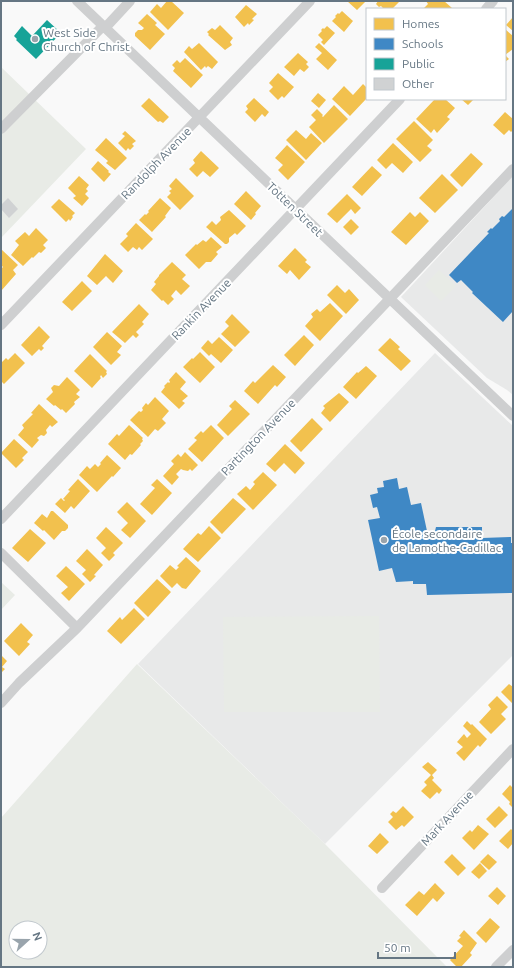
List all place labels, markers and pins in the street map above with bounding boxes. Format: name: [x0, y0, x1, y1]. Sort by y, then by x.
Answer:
place label: West Side Church of Christ: [43, 26, 130, 53]
marker: West Side Church of Christ: [30, 34, 40, 44]
place label: École secondaire de Lamothe-Cadillac: [392, 527, 502, 554]
marker: École secondaire de Lamothe-Cadillac: [379, 535, 389, 545]

